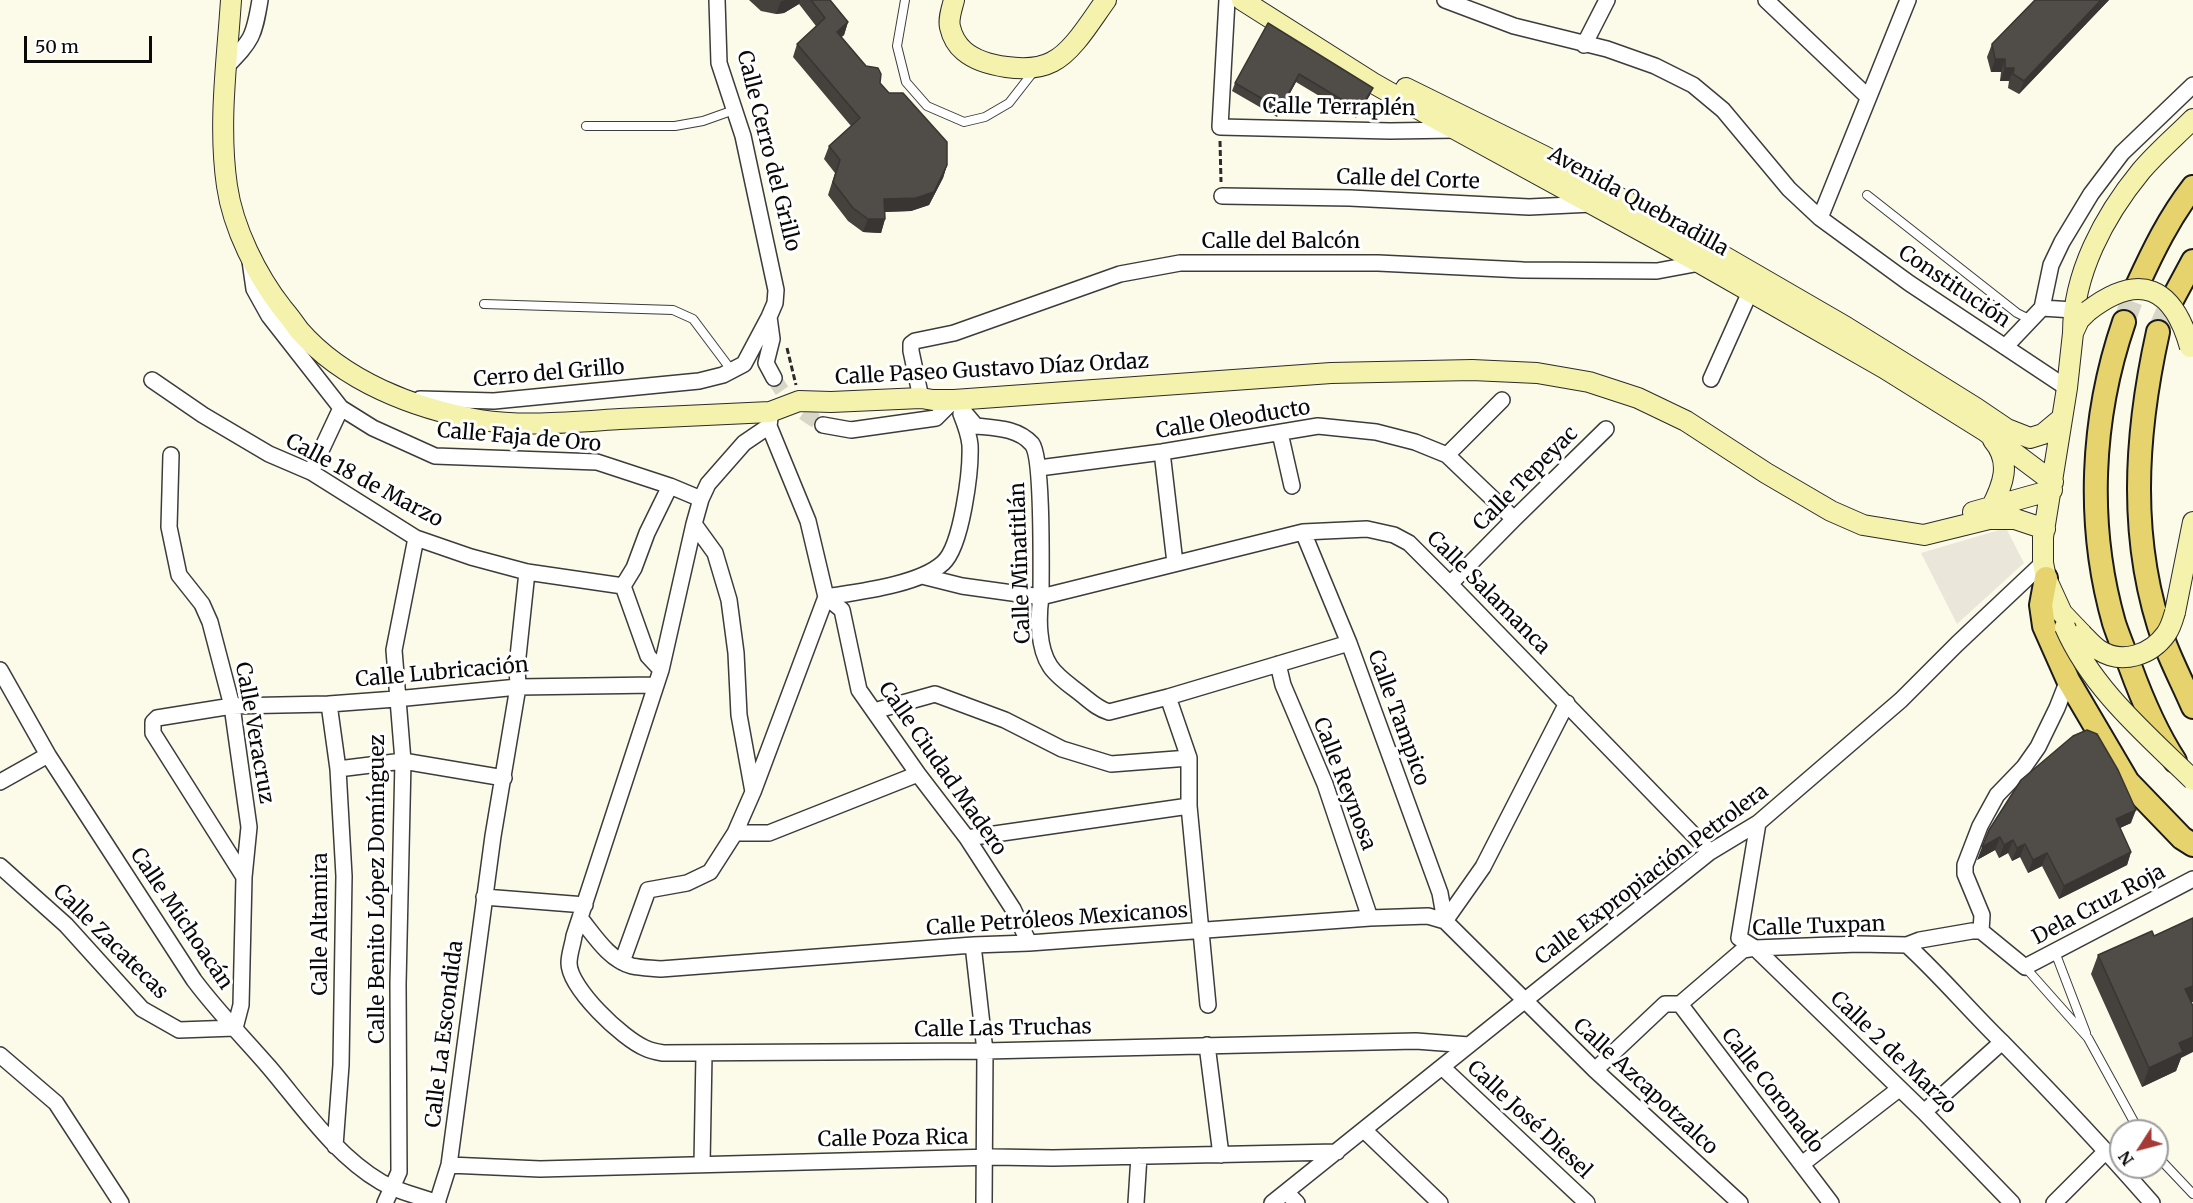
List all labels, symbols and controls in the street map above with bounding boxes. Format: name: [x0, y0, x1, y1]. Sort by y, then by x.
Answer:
scale bar: [27, 24, 154, 62]
text: 50 m: [35, 35, 79, 58]
street label: Calle Cerro del Grillo: [731, 48, 805, 254]
street label: Calle Terraplén: [1262, 94, 1416, 122]
street label: Avenida Quebradilla: [1543, 142, 1733, 262]
street label: Calle del Corte: [1336, 165, 1480, 195]
street label: Calle del Balcón: [1202, 229, 1360, 255]
street label: Constitución: [1893, 240, 2015, 334]
street label: Calle Paseo Gustavo Díaz Ordaz: [834, 349, 1150, 391]
street label: Cerro del Grillo: [472, 355, 626, 393]
street label: Calle Oleoducto: [1154, 395, 1312, 445]
street label: Calle Faja de Oro: [436, 418, 602, 458]
street label: Calle Tepeyac: [1468, 421, 1584, 537]
street label: Calle 18 de Marzo: [281, 429, 447, 533]
street label: Calle Minatitlán: [1006, 482, 1036, 644]
street label: Calle Salamanca: [1421, 526, 1555, 660]
street label: Calle Tampico: [1362, 647, 1434, 789]
street label: Calle Lubricación: [354, 653, 530, 693]
street label: Calle Veracruz: [229, 660, 279, 806]
street label: Calle Ciudad Madero: [873, 677, 1011, 861]
street label: Calle Reynosa: [1307, 714, 1381, 854]
street label: Calle Benito López Domínguez: [365, 734, 391, 1044]
street label: Calle Expropiación Petrolera: [1531, 779, 1773, 971]
street label: Calle Michoacán: [124, 843, 238, 995]
street label: Calle Altamira: [308, 852, 334, 996]
street label: Dela Cruz Roja: [2028, 859, 2170, 951]
street label: Calle Zacatecas: [47, 879, 173, 1005]
street label: Calle Petróleos Mexicanos: [925, 898, 1189, 942]
street label: Calle Tuxpan: [1752, 912, 1886, 942]
street label: Calle La Escondida: [421, 939, 469, 1129]
street label: Calle 2 de Marzo: [1825, 986, 1961, 1120]
street label: Calle Azcapotzalco: [1567, 1013, 1723, 1161]
street label: Calle Las Truchas: [914, 1015, 1092, 1043]
street label: Calle Coronado: [1716, 1024, 1828, 1158]
street label: Calle José Diesel: [1461, 1056, 1597, 1184]
north arrow: [2109, 1119, 2169, 1179]
street label: Calle Poza Rica: [817, 1125, 969, 1153]
text: N: [2114, 1147, 2138, 1169]

